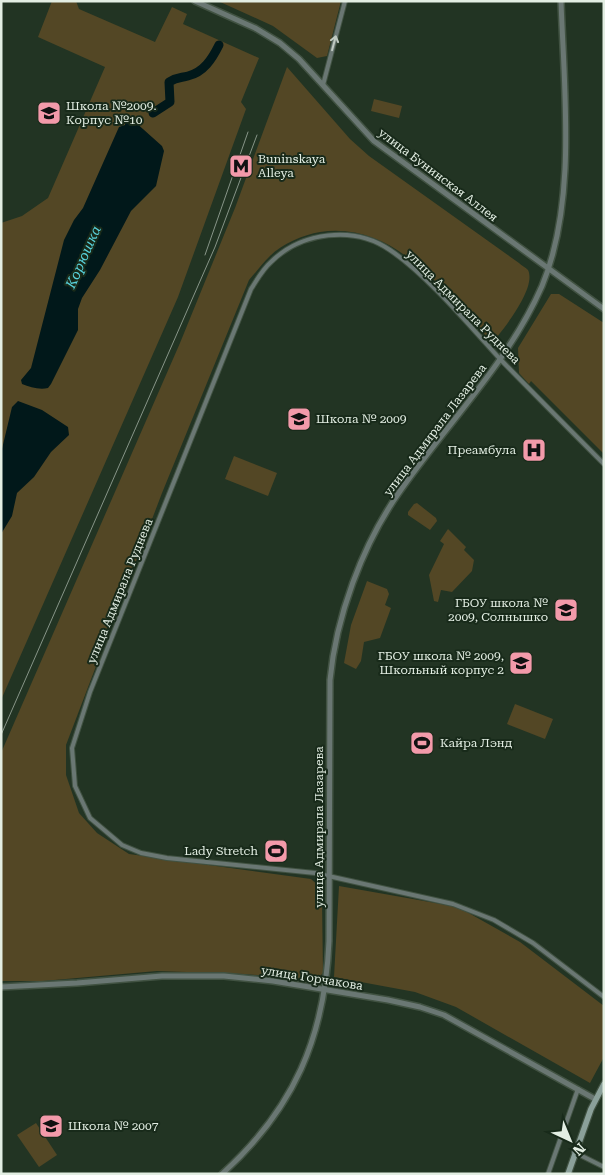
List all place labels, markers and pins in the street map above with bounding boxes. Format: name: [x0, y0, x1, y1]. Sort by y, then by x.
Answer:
place label: Школа №2009. Корпус №10: [66, 99, 157, 127]
school or university icon: Школа №2009. Корпус №10: [36, 100, 62, 126]
place label: Buninskaya Alleya: [258, 152, 326, 180]
metro station icon: Buninskaya Alleya: [228, 153, 254, 179]
school or university icon: Школа № 2009: [286, 406, 312, 432]
place label: Школа № 2009: [316, 412, 407, 426]
hospital icon: Преамбула: [521, 437, 547, 463]
place label: Преамбула: [448, 443, 516, 457]
place label: ГБОУ школа № 2009, Солнышко: [448, 596, 548, 624]
school or university icon: ГБОУ школа № 2009, Солнышко: [553, 597, 579, 623]
place label: ГБОУ школа № 2009, Школьный корпус 2: [378, 649, 504, 677]
school or university icon: ГБОУ школа № 2009, Школьный корпус 2: [508, 650, 534, 676]
sports icon: Кайра Лэнд: [409, 730, 435, 756]
place label: Кайра Лэнд: [440, 736, 513, 750]
sports icon: Lady Stretch: [263, 838, 289, 864]
place label: Lady Stretch: [184, 844, 258, 858]
school or university icon: Школа № 2007: [38, 1113, 64, 1139]
place label: Школа № 2007: [68, 1119, 159, 1133]

